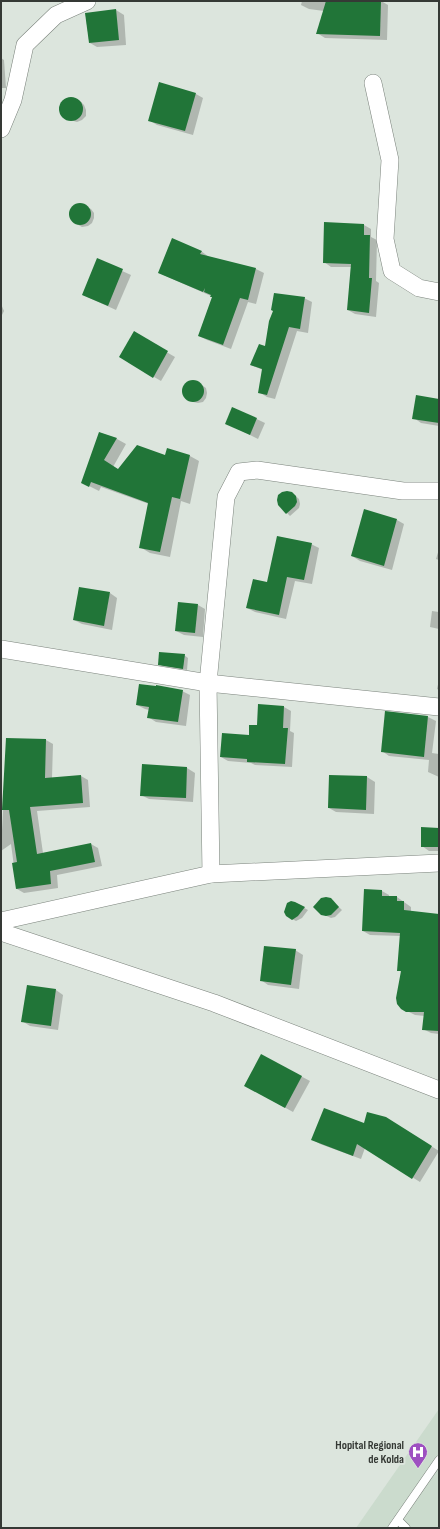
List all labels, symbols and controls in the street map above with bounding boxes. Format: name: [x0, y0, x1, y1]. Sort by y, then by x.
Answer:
place label: Hopital Regional de Kolda: [335, 1438, 404, 1467]
hospital icon: Hopital Regional de Kolda: [407, 1441, 429, 1469]

